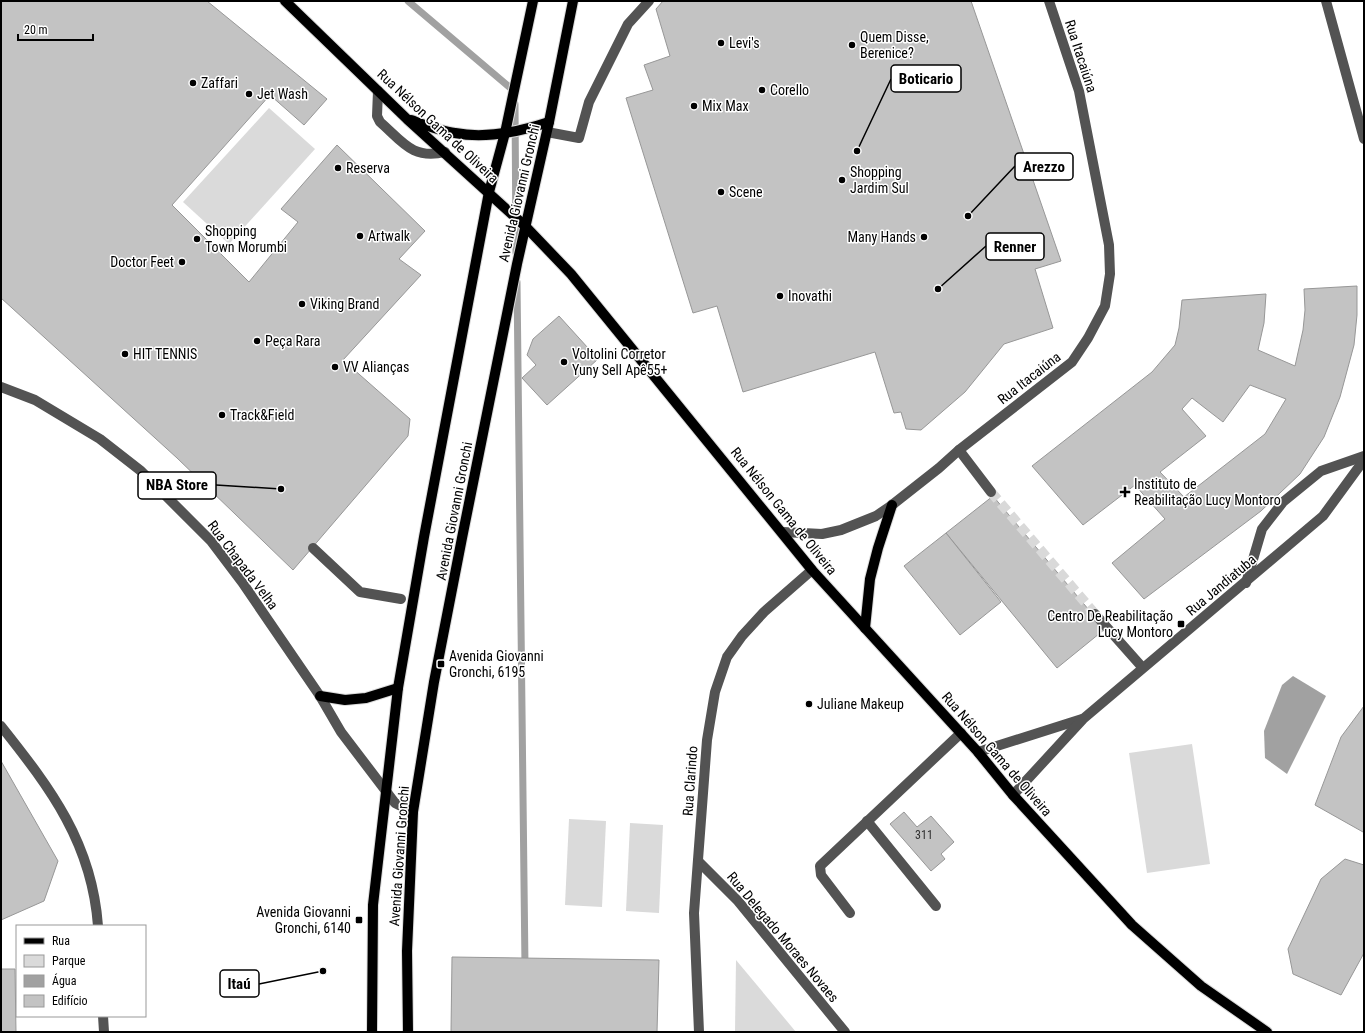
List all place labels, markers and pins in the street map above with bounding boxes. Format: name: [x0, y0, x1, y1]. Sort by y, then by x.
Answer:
place label: Quem Disse, Berenice?: [860, 29, 929, 61]
place label: Levi's: [729, 35, 760, 51]
marker: Levi's: [716, 38, 726, 48]
marker: Quem Disse, Berenice?: [847, 40, 857, 50]
callout: Boticario: [891, 65, 961, 92]
place label: Zaffari: [201, 75, 238, 91]
marker: Zaffari: [188, 78, 198, 88]
place label: Corello: [770, 82, 809, 98]
marker: Corello: [757, 85, 767, 95]
place label: Jet Wash: [257, 86, 308, 102]
marker: Jet Wash: [244, 89, 254, 99]
place label: Mix Max: [702, 98, 749, 114]
marker: Mix Max: [689, 101, 699, 111]
callout: Arezzo: [1015, 153, 1073, 180]
place label: Reserva: [346, 160, 390, 176]
marker: Reserva: [333, 163, 343, 173]
place label: Shopping Jardim Sul: [850, 164, 909, 196]
marker: Shopping Jardim Sul: [837, 175, 847, 185]
place label: Scene: [729, 184, 763, 200]
marker: Scene: [716, 187, 726, 197]
place label: Shopping Town Morumbi: [205, 223, 287, 255]
place label: Artwalk: [368, 228, 411, 244]
place label: Many Hands: [847, 229, 916, 245]
marker: Artwalk: [355, 231, 365, 241]
marker: Many Hands: [919, 232, 929, 242]
callout: Renner: [986, 233, 1044, 260]
marker: Shopping Town Morumbi: [192, 234, 202, 244]
place label: Doctor Feet: [110, 254, 174, 270]
marker: Doctor Feet: [177, 257, 187, 267]
place label: Inovathi: [788, 288, 832, 304]
marker: Inovathi: [775, 291, 785, 301]
place label: Viking Brand: [310, 296, 380, 312]
marker: Viking Brand: [297, 299, 307, 309]
place label: Peça Rara: [265, 333, 320, 349]
marker: Peça Rara: [252, 336, 262, 346]
place label: HIT TENNIS: [133, 346, 197, 362]
place label: Voltolini Corretor Yuny Sell Apê55+: [572, 346, 667, 378]
marker: HIT TENNIS: [120, 349, 130, 359]
marker: Voltolini Corretor Yuny Sell Apê55+: [559, 357, 569, 367]
place label: VV Alianças: [343, 359, 409, 375]
marker: VV Alianças: [330, 362, 340, 372]
place label: Track&Field: [230, 407, 295, 423]
marker: Track&Field: [217, 410, 227, 420]
callout: NBA Store: [138, 472, 216, 499]
place label: Instituto de Reabilitação Lucy Montoro: [1134, 476, 1281, 508]
marker: Instituto de Reabilitação Lucy Montoro: [1119, 486, 1131, 498]
place label: Centro De Reabilitação Lucy Montoro: [1047, 608, 1173, 640]
marker: Centro De Reabilitação Lucy Montoro: [1176, 619, 1186, 629]
place label: Avenida Giovanni Gronchi, 6195: [449, 648, 544, 680]
marker: Avenida Giovanni Gronchi, 6195: [436, 659, 446, 669]
place label: Juliane Makeup: [817, 696, 904, 712]
marker: Juliane Makeup: [804, 699, 814, 709]
place label: Avenida Giovanni Gronchi, 6140: [256, 904, 351, 936]
marker: Avenida Giovanni Gronchi, 6140: [354, 915, 364, 925]
callout: Itaú: [220, 970, 259, 997]

